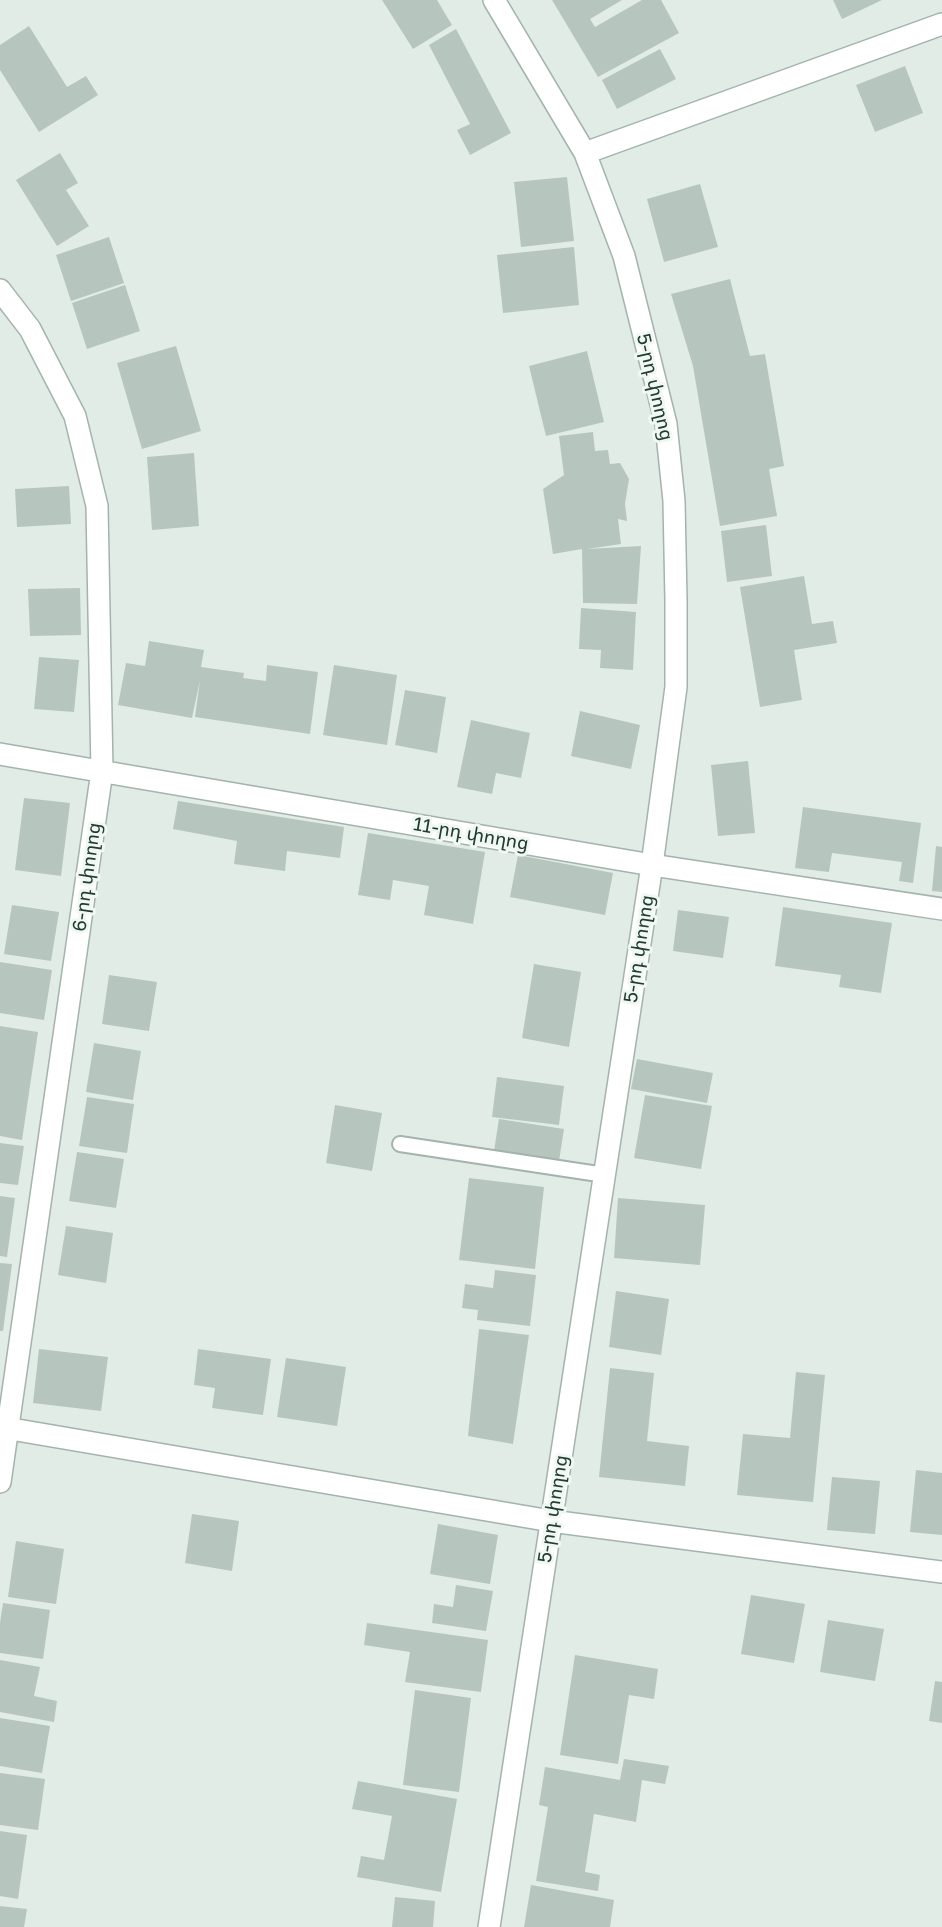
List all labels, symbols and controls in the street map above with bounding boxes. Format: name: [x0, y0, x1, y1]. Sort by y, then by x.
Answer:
street label: 5-րդ փողոց: [632, 331, 678, 443]
street label: 11-րդ փողոց: [412, 813, 530, 855]
street label: 6-րդ փողոց: [68, 821, 106, 933]
street label: 5-րդ փողոց: [619, 893, 659, 1005]
street label: 5-րդ փողոց: [533, 1453, 573, 1565]

